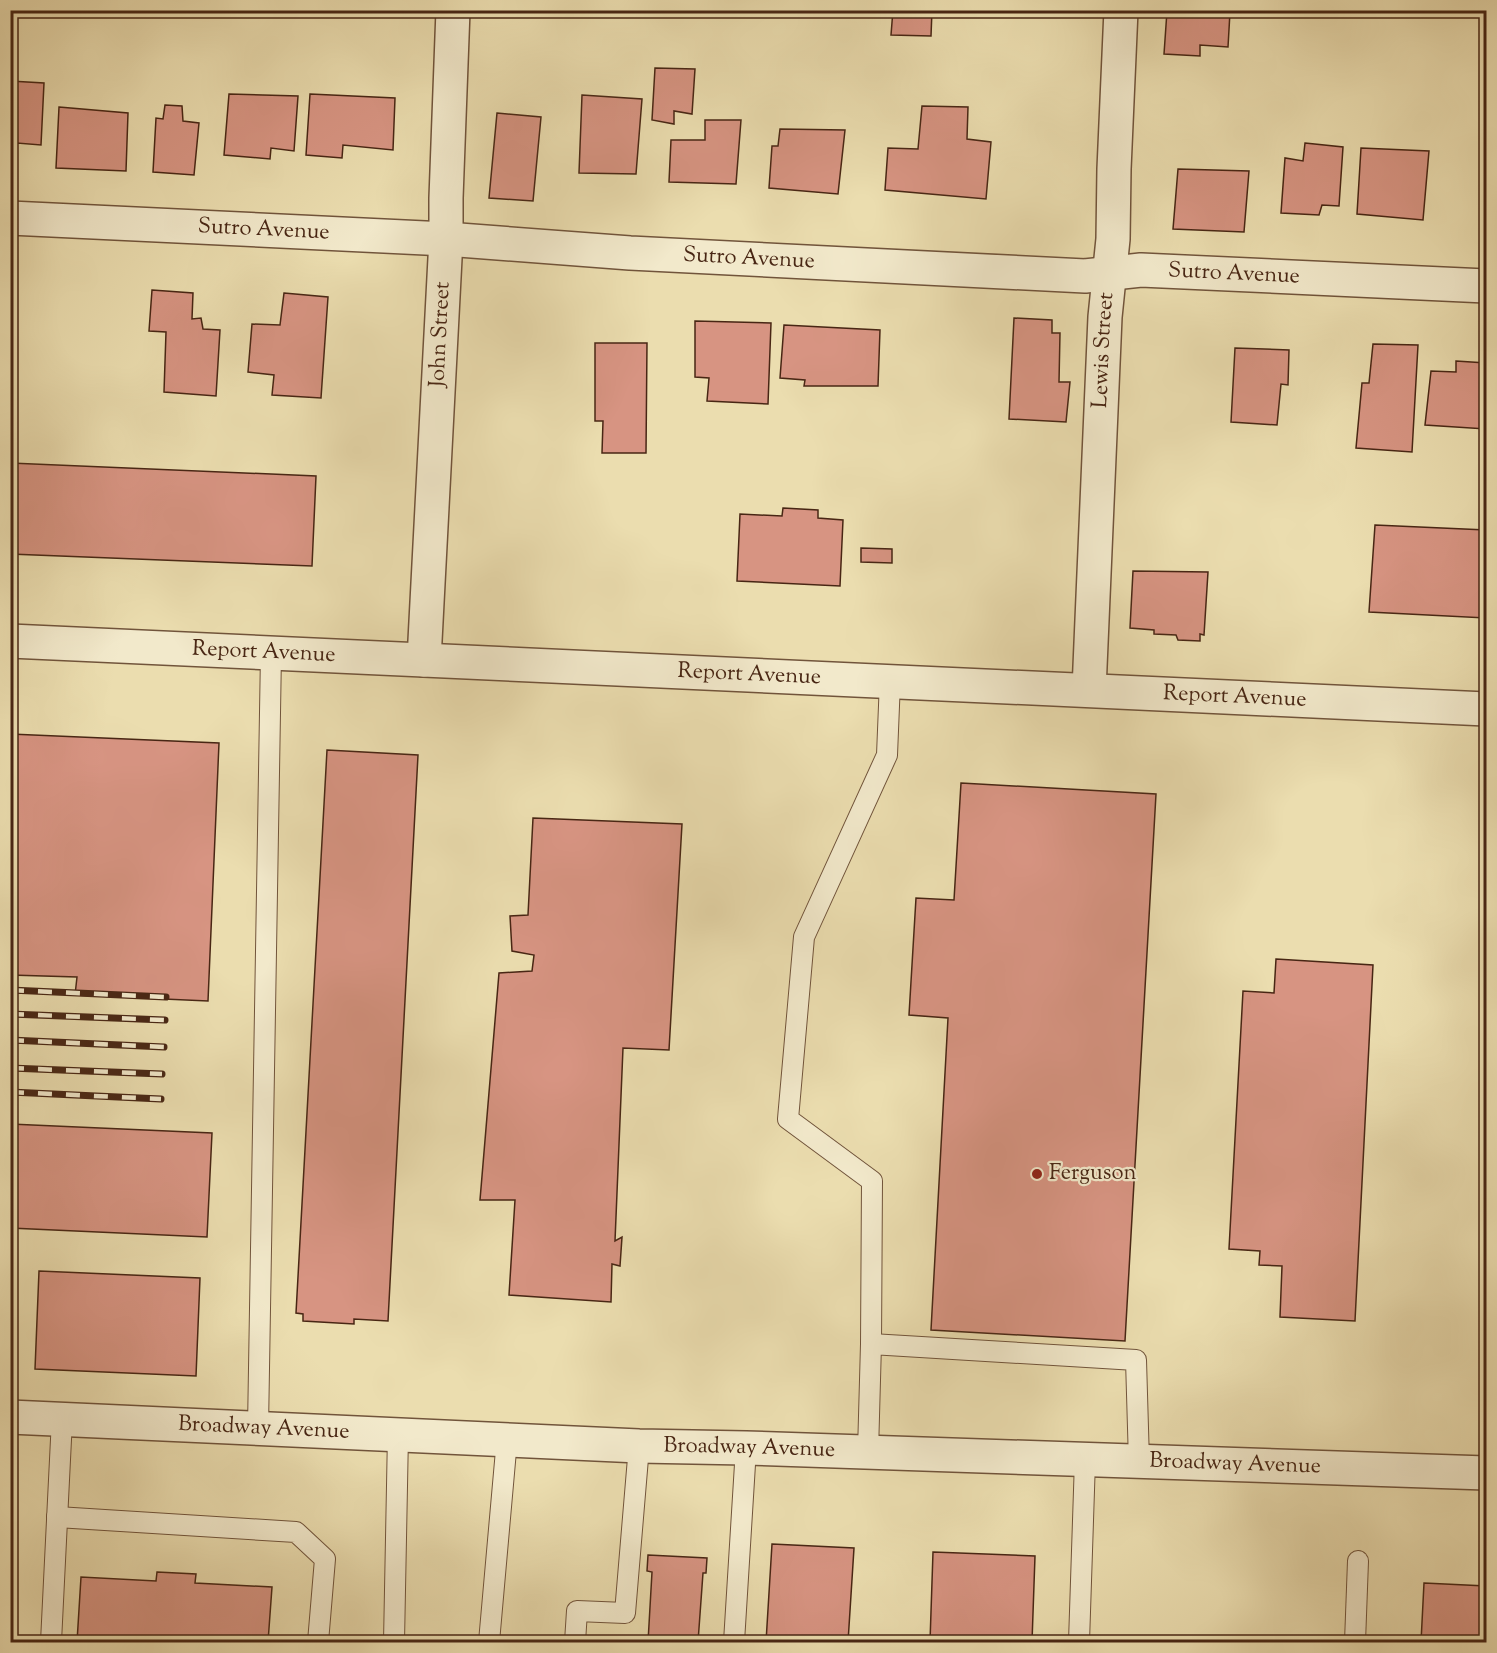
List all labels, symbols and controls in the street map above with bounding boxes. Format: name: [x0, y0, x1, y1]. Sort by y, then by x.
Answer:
street label: Sutro Avenue: [197, 211, 330, 249]
street label: Sutro Avenue: [682, 240, 815, 278]
street label: Sutro Avenue: [1167, 255, 1301, 293]
street label: John Street: [422, 280, 460, 389]
street label: Lewis Street: [1085, 290, 1123, 409]
street label: Report Avenue: [191, 633, 336, 672]
street label: Report Avenue: [677, 656, 822, 694]
street label: Report Avenue: [1162, 678, 1307, 717]
place label: Ferguson: [1049, 1158, 1136, 1190]
marker: Ferguson: [1030, 1167, 1044, 1181]
street label: Broadway Avenue: [177, 1409, 350, 1449]
street label: Broadway Avenue: [663, 1430, 836, 1467]
street label: Broadway Avenue: [1149, 1446, 1321, 1483]

